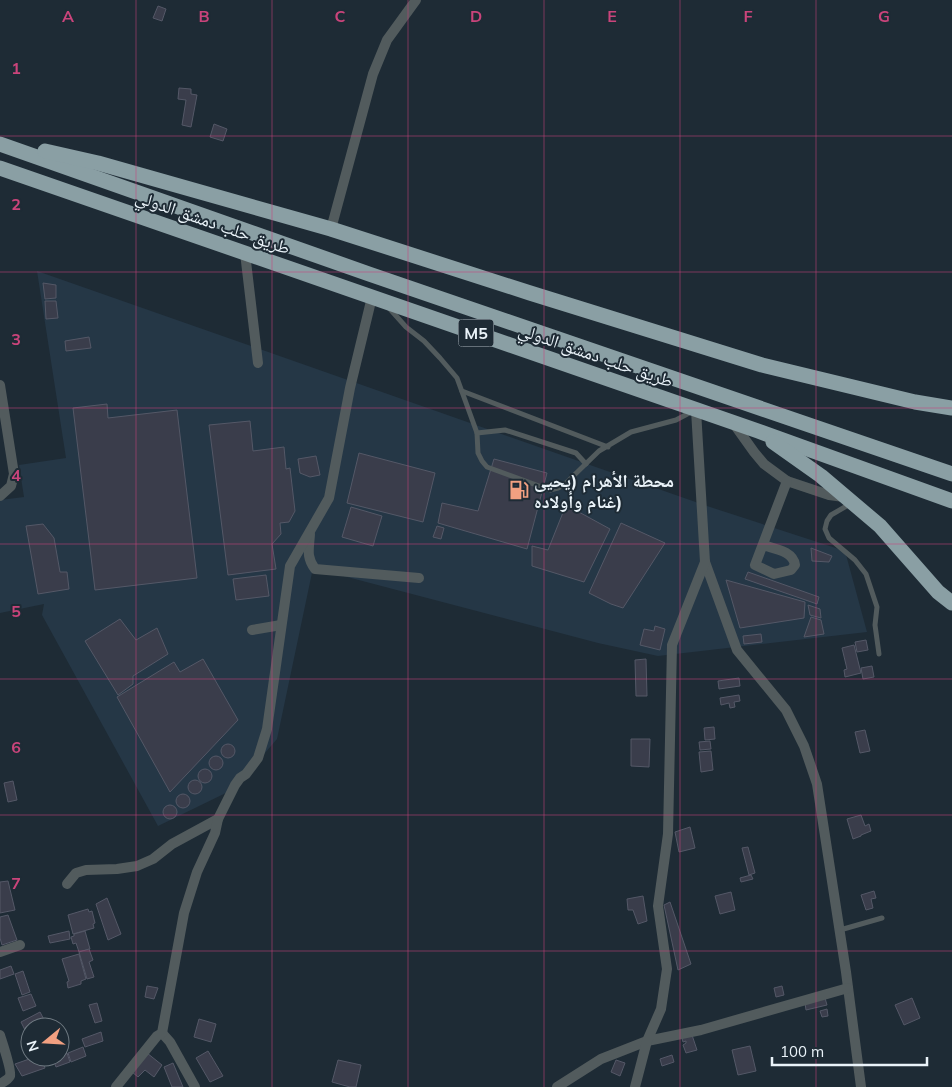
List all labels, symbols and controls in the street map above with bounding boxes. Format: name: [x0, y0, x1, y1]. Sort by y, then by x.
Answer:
text: A: [62, 6, 74, 26]
text: B: [198, 6, 210, 26]
text: C: [335, 6, 346, 26]
text: D: [470, 6, 482, 26]
text: E: [607, 6, 617, 26]
text: F: [743, 6, 753, 26]
text: G: [878, 6, 890, 26]
text: 1: [11, 58, 21, 78]
street label: طريق حلب دمشق الدولي: [132, 185, 293, 263]
text: 2: [11, 194, 21, 214]
street label: طريق حلب دمشق الدولي: [515, 318, 676, 396]
road number: M5: [458, 319, 494, 346]
text: 3: [11, 329, 21, 349]
text: 4: [11, 465, 21, 485]
place label: محطة الأهرام (يحيى غنام وأولاده): [534, 469, 674, 514]
fuel station icon: محطة الأهرام (يحيى غنام وأولاده): [508, 479, 530, 501]
text: 5: [11, 601, 21, 621]
text: 6: [11, 737, 21, 757]
text: 7: [11, 873, 21, 893]
north arrow: [20, 1017, 70, 1067]
scale bar: [772, 1034, 927, 1066]
text: N: [22, 1038, 43, 1054]
text: 100 m: [780, 1042, 824, 1061]

